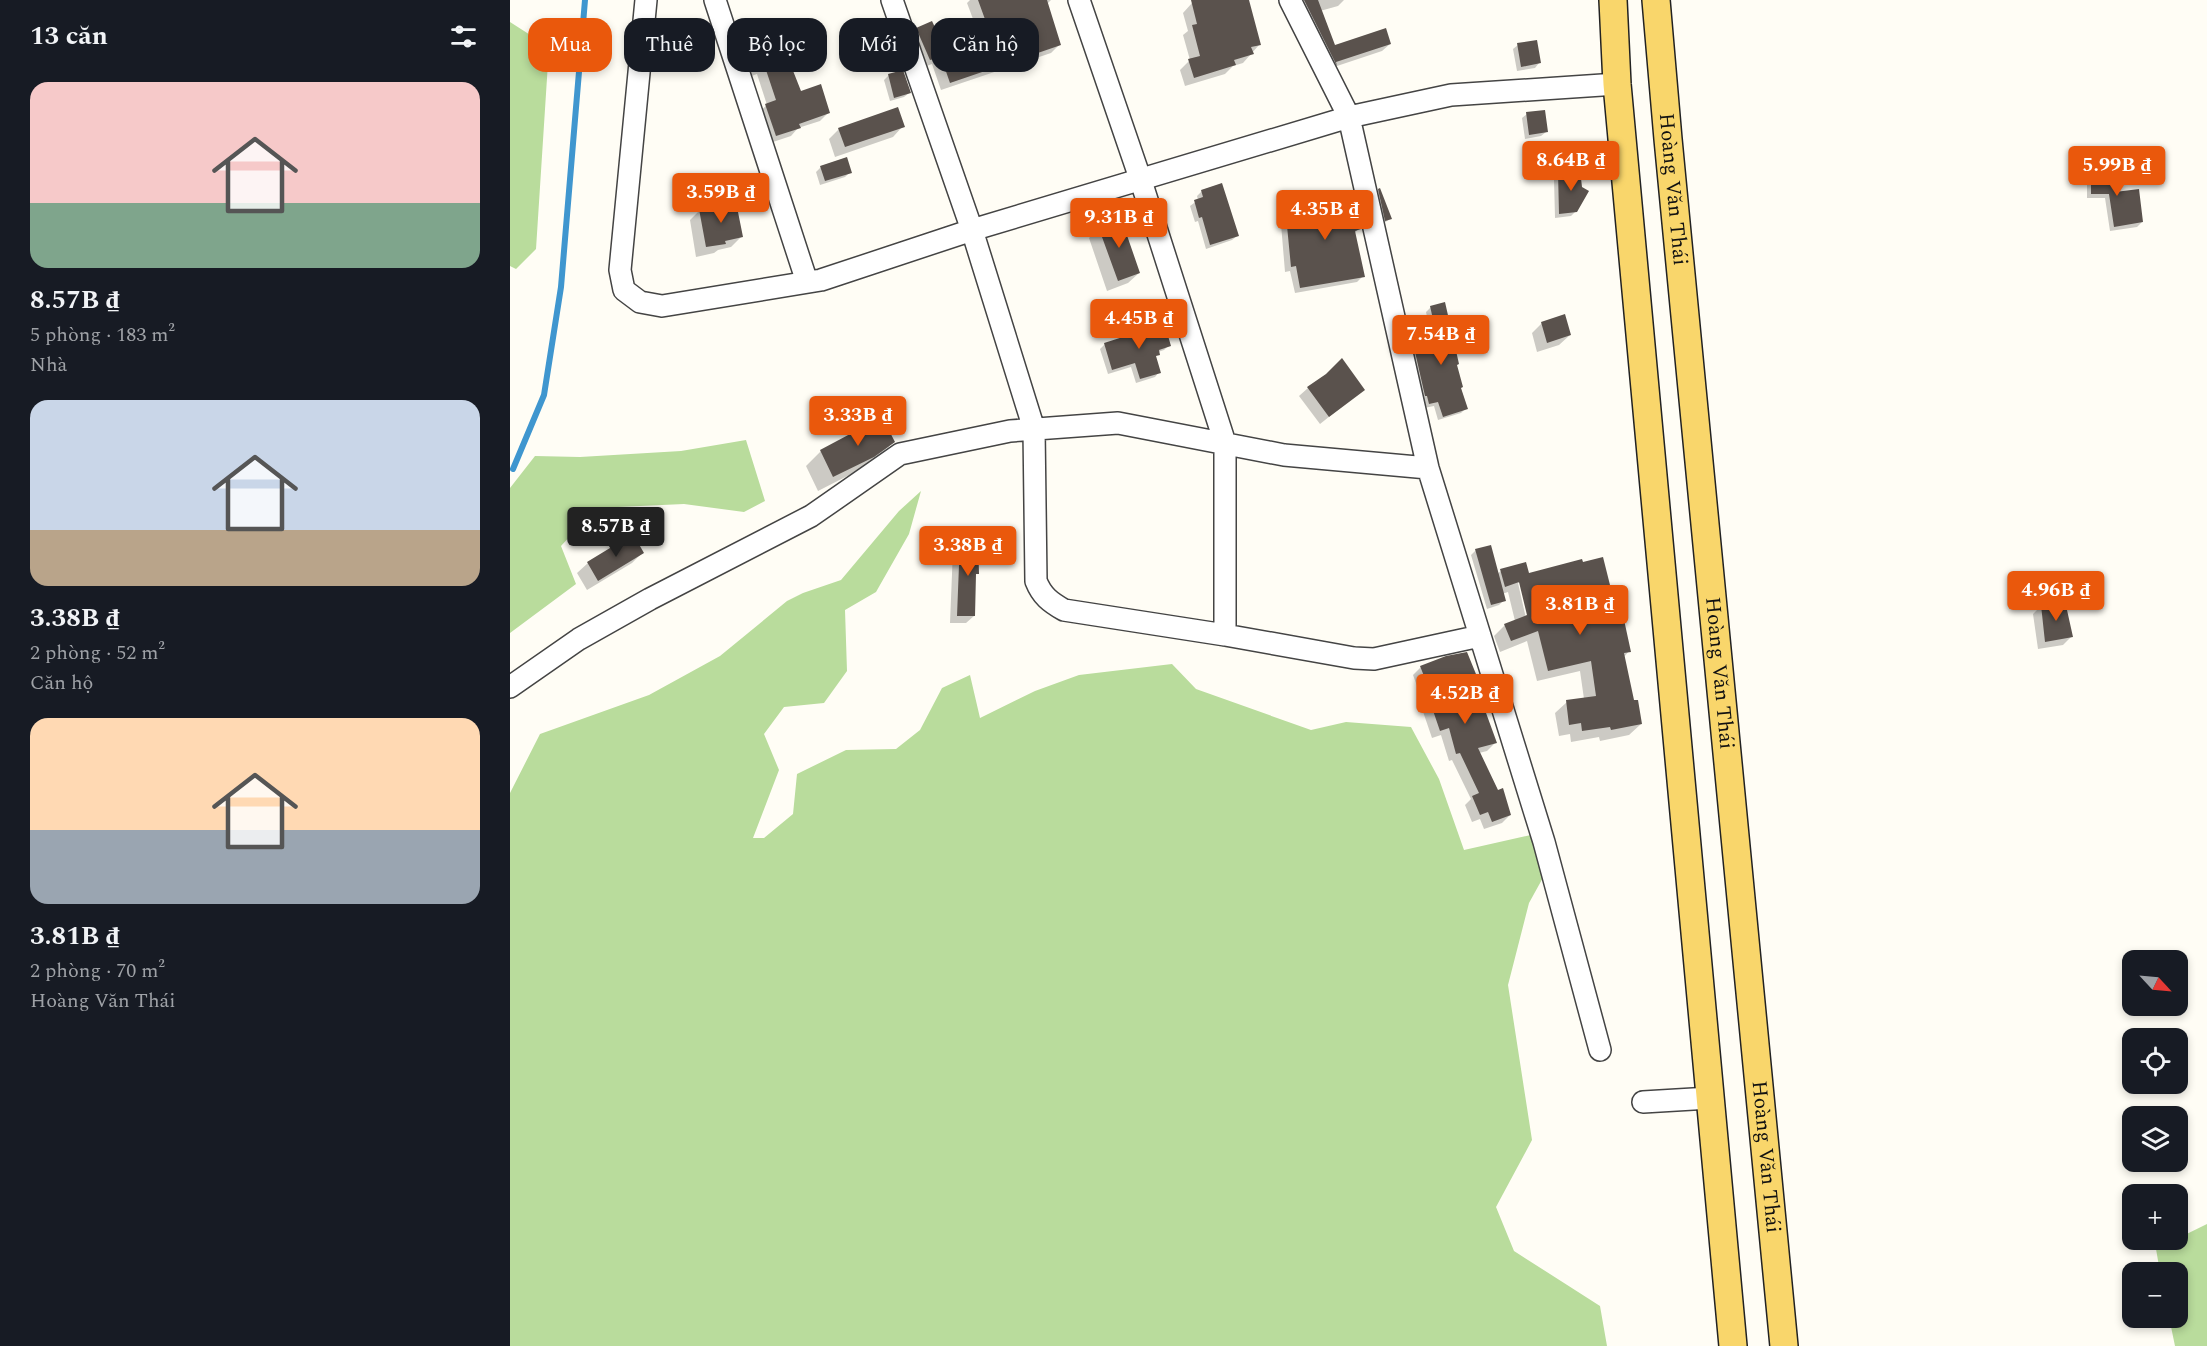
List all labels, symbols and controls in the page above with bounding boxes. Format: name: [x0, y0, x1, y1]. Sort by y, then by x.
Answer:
text: 13 căn: [30, 16, 108, 56]
chip: Mua: [528, 18, 612, 72]
chip: Thuê: [624, 18, 715, 72]
chip: Bộ lọc: [727, 18, 827, 72]
chip: Mới: [839, 18, 919, 72]
chip: Căn hộ: [931, 18, 1039, 72]
icon: filters: [447, 20, 480, 53]
street label: Hoàng Văn Thái: [1650, 112, 1696, 267]
icon: home: [201, 121, 309, 229]
pin: 8.64B ₫: [1516, 141, 1626, 192]
text: 8.64B ₫: [1536, 145, 1606, 175]
pin: 5.99B ₫: [2062, 146, 2172, 197]
text: 5.99B ₫: [2082, 150, 2152, 180]
pin: 3.59B ₫: [666, 173, 776, 224]
text: 3.59B ₫: [686, 177, 756, 207]
pin: 4.35B ₫: [1270, 190, 1380, 241]
text: 4.35B ₫: [1290, 194, 1360, 224]
pin: 9.31B ₫: [1064, 198, 1174, 249]
text: 9.31B ₫: [1084, 202, 1154, 232]
text: 8.57B ₫: [30, 280, 120, 320]
pin: 4.45B ₫: [1084, 299, 1194, 350]
text: 4.45B ₫: [1104, 303, 1174, 333]
pin: 7.54B ₫: [1386, 315, 1496, 366]
text: 7.54B ₫: [1406, 319, 1476, 349]
text: 5 phòng · 183 m²: [30, 320, 175, 350]
text: Nhà: [30, 350, 67, 380]
pin: 3.33B ₫: [803, 396, 913, 447]
text: 3.33B ₫: [823, 400, 893, 430]
icon: home: [201, 439, 309, 547]
pin: 8.57B ₫: [561, 507, 671, 558]
text: 8.57B ₫: [581, 511, 651, 541]
pin: 3.38B ₫: [913, 526, 1023, 577]
text: 3.38B ₫: [933, 530, 1003, 560]
pin: 4.96B ₫: [2001, 571, 2111, 622]
text: 4.96B ₫: [2021, 575, 2091, 605]
pin: 3.81B ₫: [1525, 585, 1635, 636]
text: 3.81B ₫: [1545, 589, 1615, 619]
street label: Hoàng Văn Thái: [1696, 595, 1743, 751]
text: 3.38B ₫: [30, 598, 120, 638]
text: 2 phòng · 52 m²: [30, 638, 165, 668]
text: Căn hộ: [30, 668, 93, 698]
pin: 4.52B ₫: [1410, 674, 1520, 725]
text: 4.52B ₫: [1430, 678, 1500, 708]
icon: home: [201, 757, 309, 865]
text: 3.81B ₫: [30, 916, 120, 956]
north arrow: [2122, 950, 2188, 1016]
map controls: [2122, 950, 2188, 1328]
text: 2 phòng · 70 m²: [30, 956, 165, 986]
text: Hoàng Văn Thái: [30, 986, 176, 1016]
button: locate: [2122, 1028, 2188, 1094]
street label: Hoàng Văn Thái: [1743, 1079, 1789, 1234]
button: layers: [2122, 1106, 2188, 1172]
button: +: [2122, 1184, 2188, 1250]
button: −: [2122, 1262, 2188, 1328]

